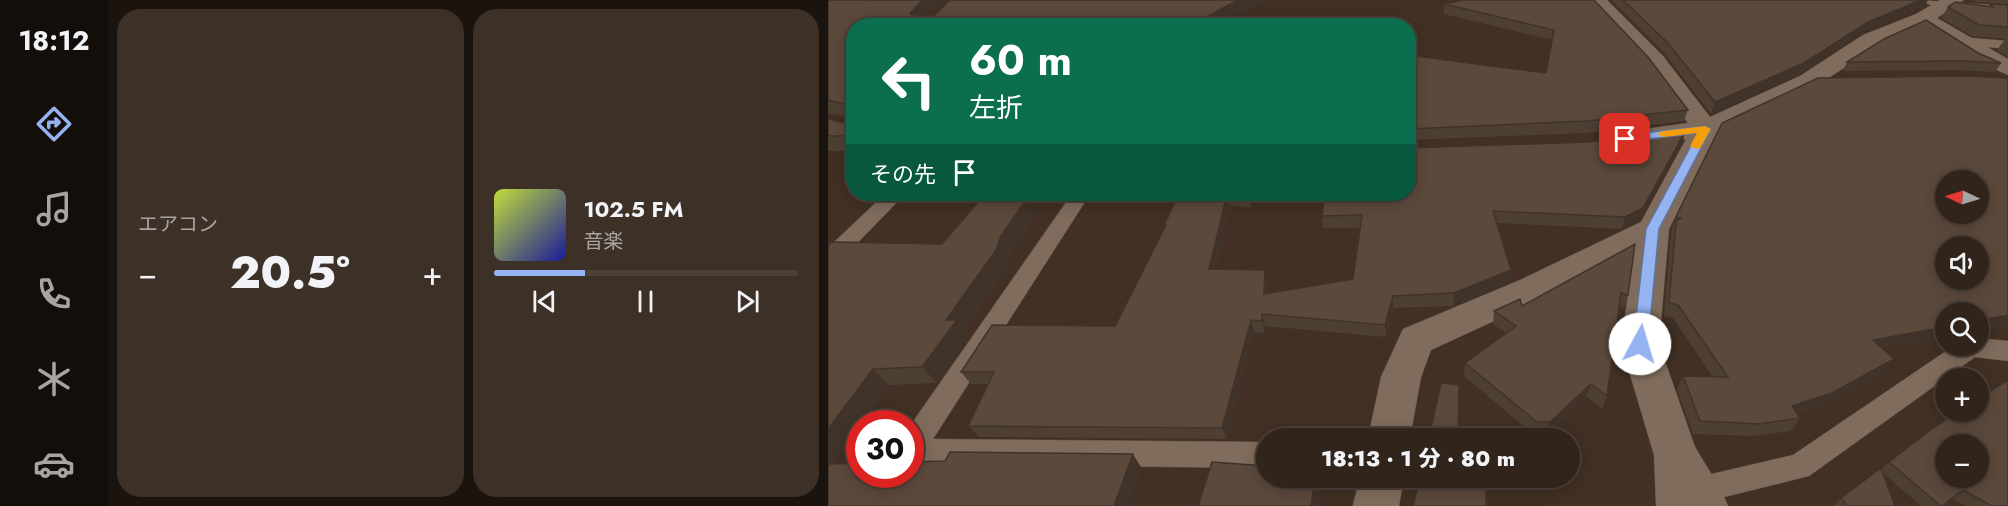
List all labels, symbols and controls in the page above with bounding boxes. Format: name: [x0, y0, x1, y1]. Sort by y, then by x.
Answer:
text: 18:12: [19, 21, 89, 60]
text: 60 m: [969, 30, 1072, 91]
icon: left: [870, 42, 948, 120]
text: 左折: [969, 88, 1023, 127]
icon: directions: [33, 103, 75, 145]
pin: [1599, 113, 1650, 164]
icon: arrive: [1608, 122, 1641, 155]
icon: arrive: [948, 156, 981, 189]
text: その先: [870, 158, 936, 190]
north arrow: [1935, 170, 1989, 224]
map controls: [1935, 170, 1989, 488]
icon: music: [33, 188, 75, 230]
text: 102.5 FM: [584, 193, 683, 225]
text: エアコン: [138, 210, 218, 239]
text: 音楽: [584, 227, 624, 256]
button: sound: [1935, 236, 1989, 290]
text: 20.5°: [230, 240, 350, 305]
text: −: [138, 250, 157, 297]
text: +: [422, 250, 443, 297]
icon: phone: [33, 273, 75, 315]
icon: previous: [528, 285, 561, 318]
icon: pause: [629, 285, 662, 318]
icon: next: [731, 285, 764, 318]
button: search: [1935, 302, 1989, 356]
position arrow: [1608, 312, 1672, 376]
icon: climate: [33, 358, 75, 400]
button: +: [1935, 368, 1989, 422]
speed limit sign: 30: [846, 410, 924, 488]
button: −: [1935, 434, 1989, 488]
text: 18:13 · 1 分 · 80 m: [1321, 442, 1515, 474]
icon: car: [33, 443, 75, 485]

